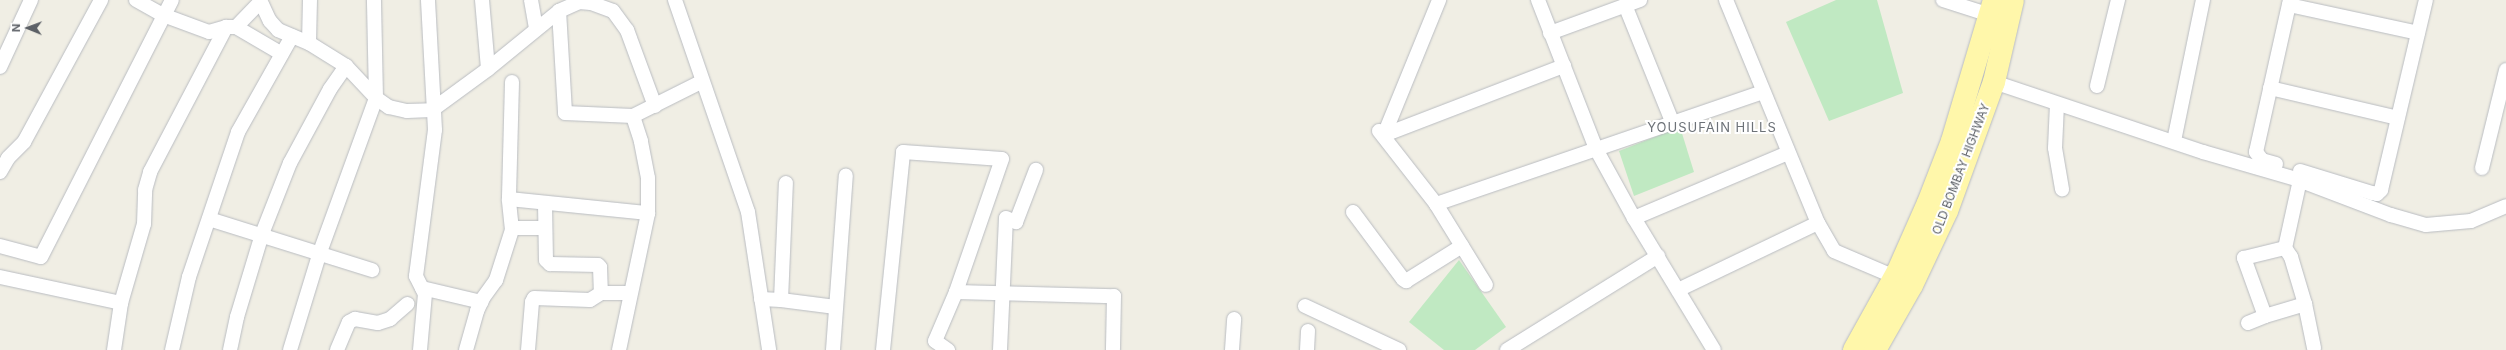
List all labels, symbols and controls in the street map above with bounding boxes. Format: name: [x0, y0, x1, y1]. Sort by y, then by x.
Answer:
north arrow: [8, 8, 48, 48]
text: N: [9, 23, 23, 32]
street label: OLD BOMBAY HIGHWAY: [1929, 101, 1993, 237]
district label: YOUSUFAIN HILLS: [1647, 119, 1777, 135]

